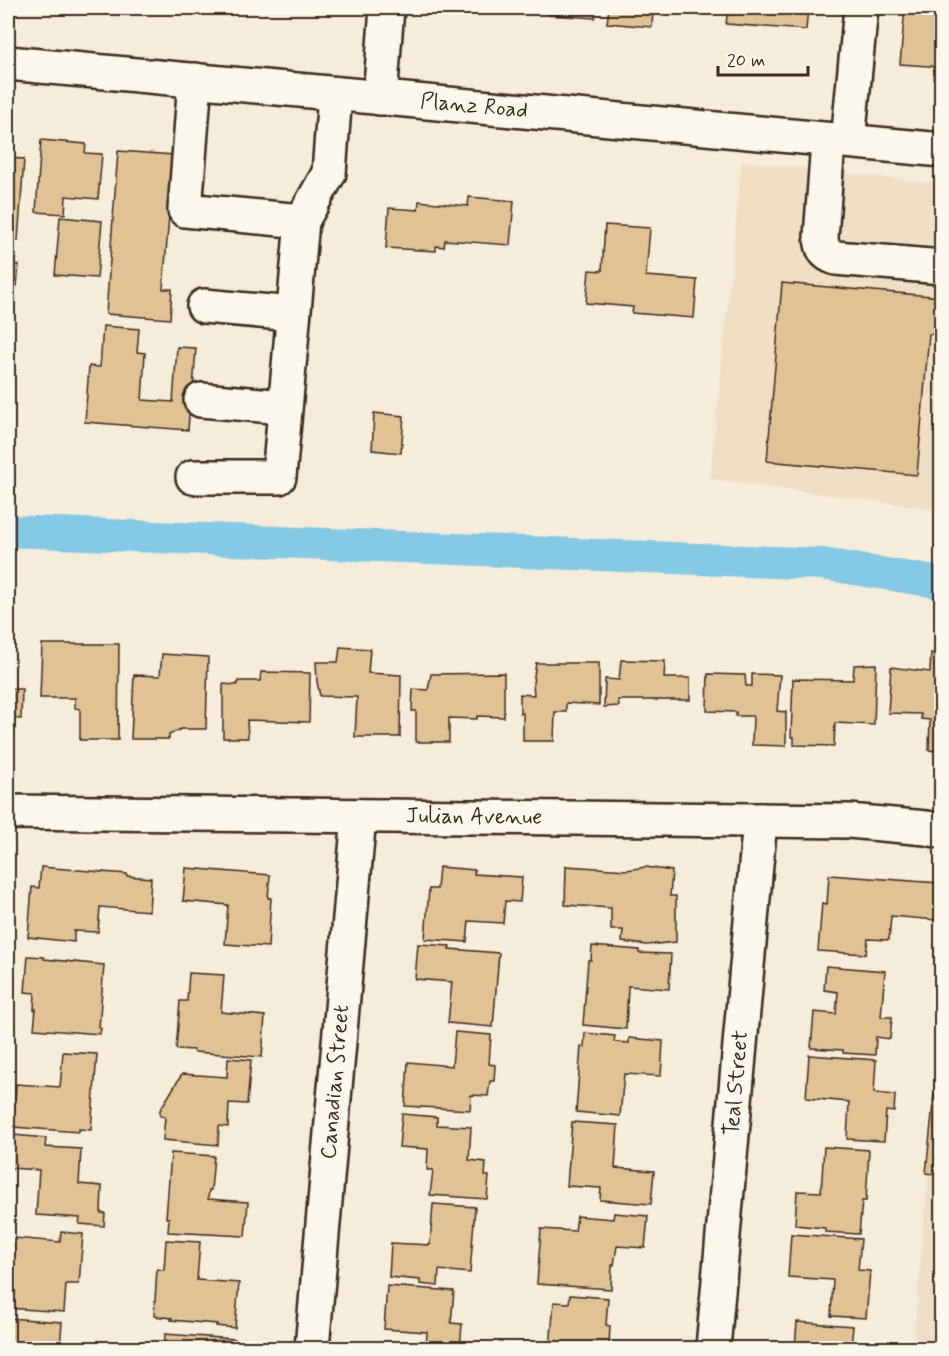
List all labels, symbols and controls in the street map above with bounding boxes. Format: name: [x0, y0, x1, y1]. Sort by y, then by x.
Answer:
scale bar: [718, 39, 808, 77]
text: 20 m: [727, 49, 765, 73]
street label: Planz Road: [419, 87, 529, 125]
street label: Julian Avenue: [406, 802, 542, 832]
street label: Canadian Street: [315, 1004, 356, 1160]
street label: Teal Street: [718, 1029, 755, 1137]

